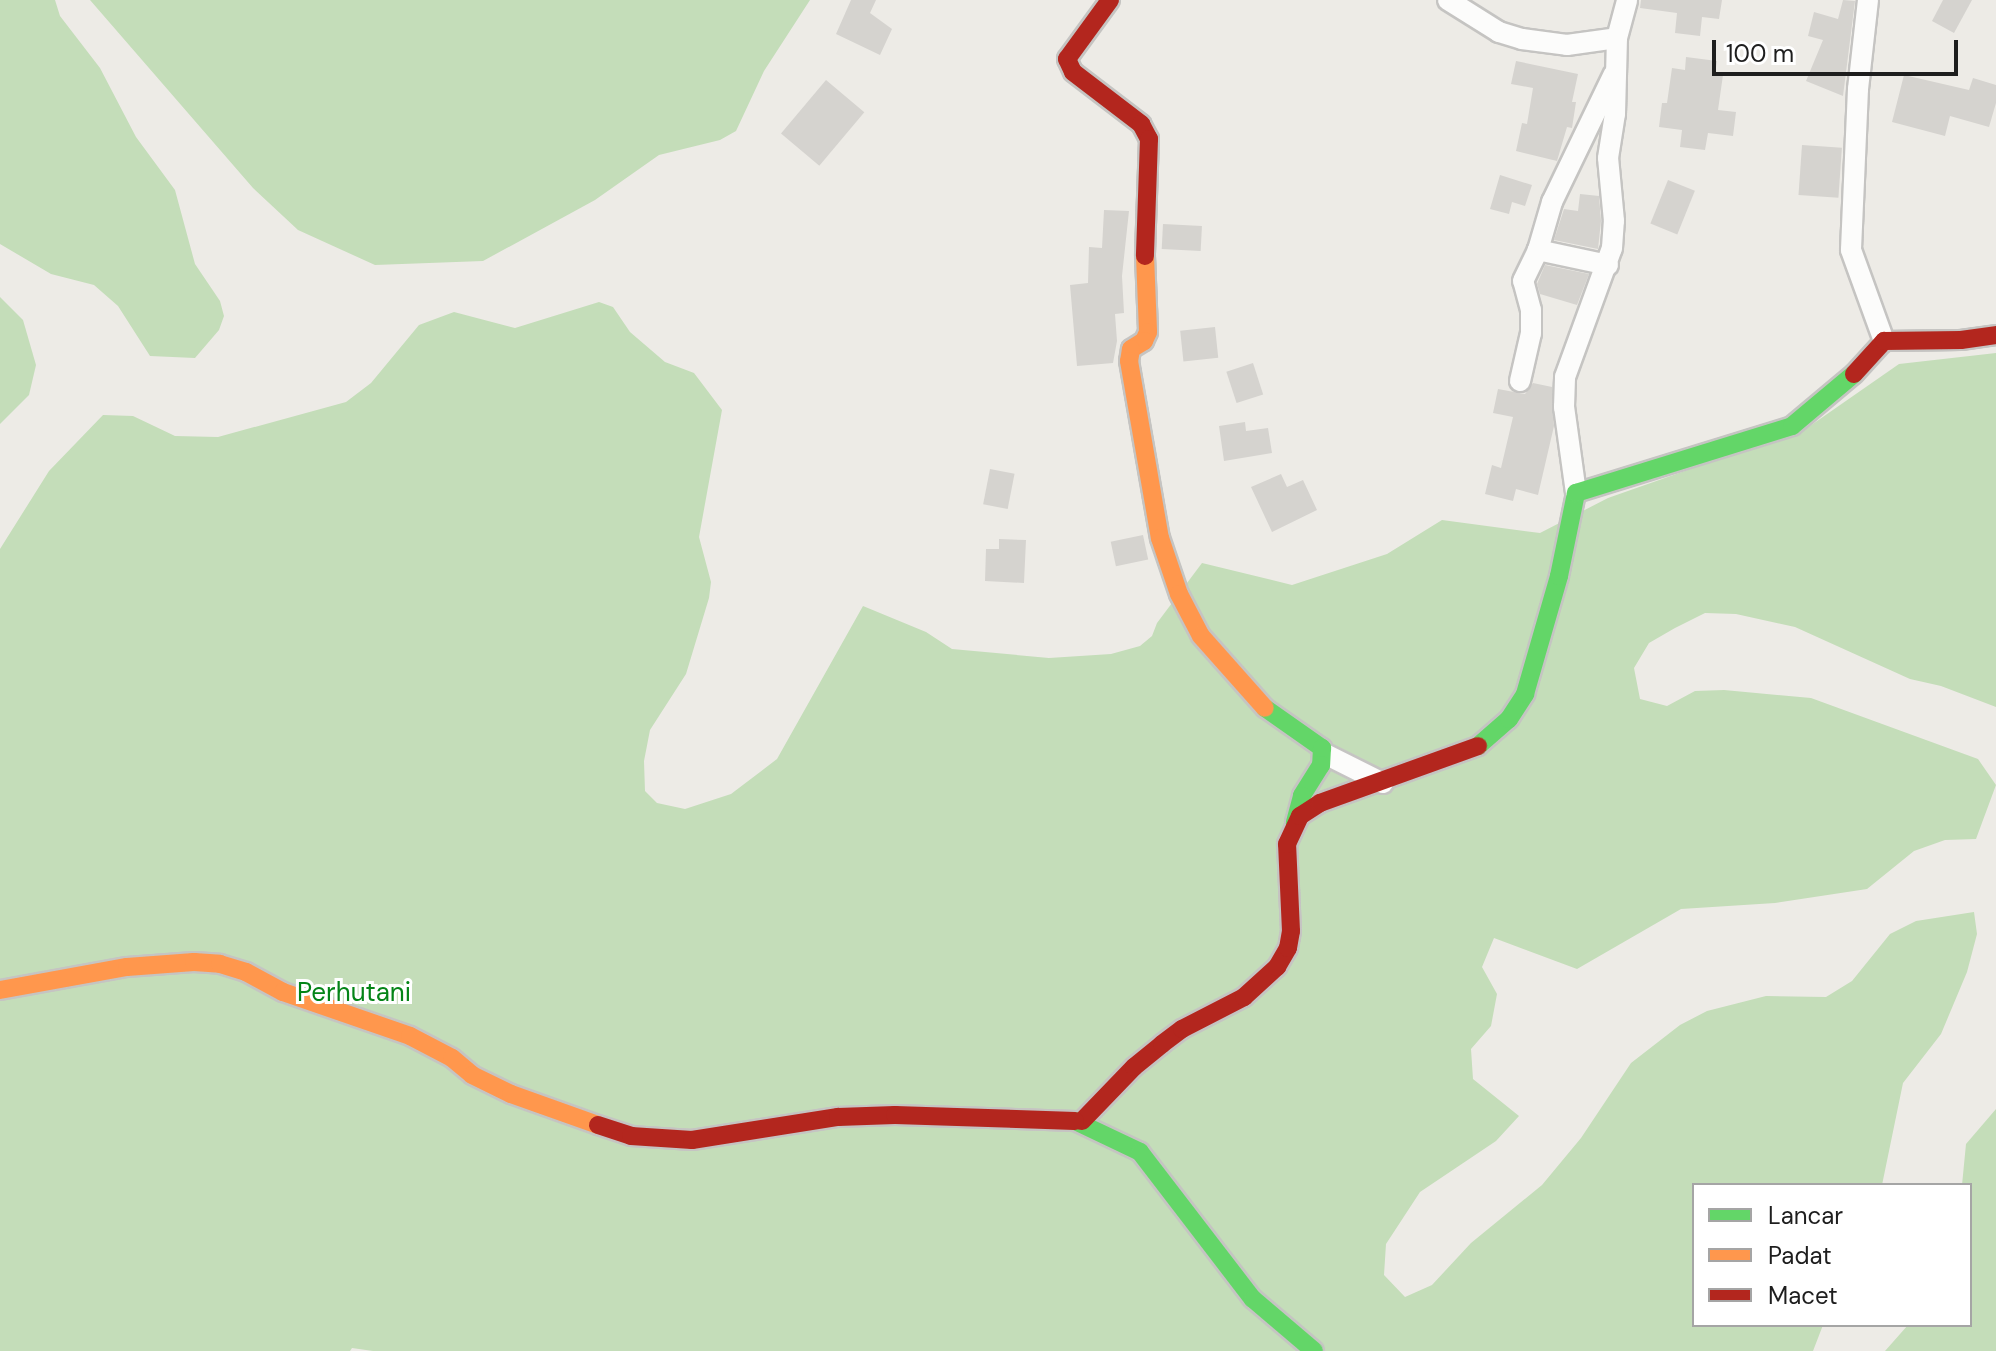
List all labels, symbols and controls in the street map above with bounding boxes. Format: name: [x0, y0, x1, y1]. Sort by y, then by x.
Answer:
scale bar: [1716, 24, 1962, 74]
text: 100 m: [1726, 38, 1794, 69]
park label: Perhutani: [297, 977, 411, 1009]
legend: [1692, 1183, 1972, 1327]
text: Lancar: [1768, 1200, 1843, 1231]
text: Padat: [1768, 1240, 1832, 1271]
text: Macet: [1768, 1280, 1838, 1311]

